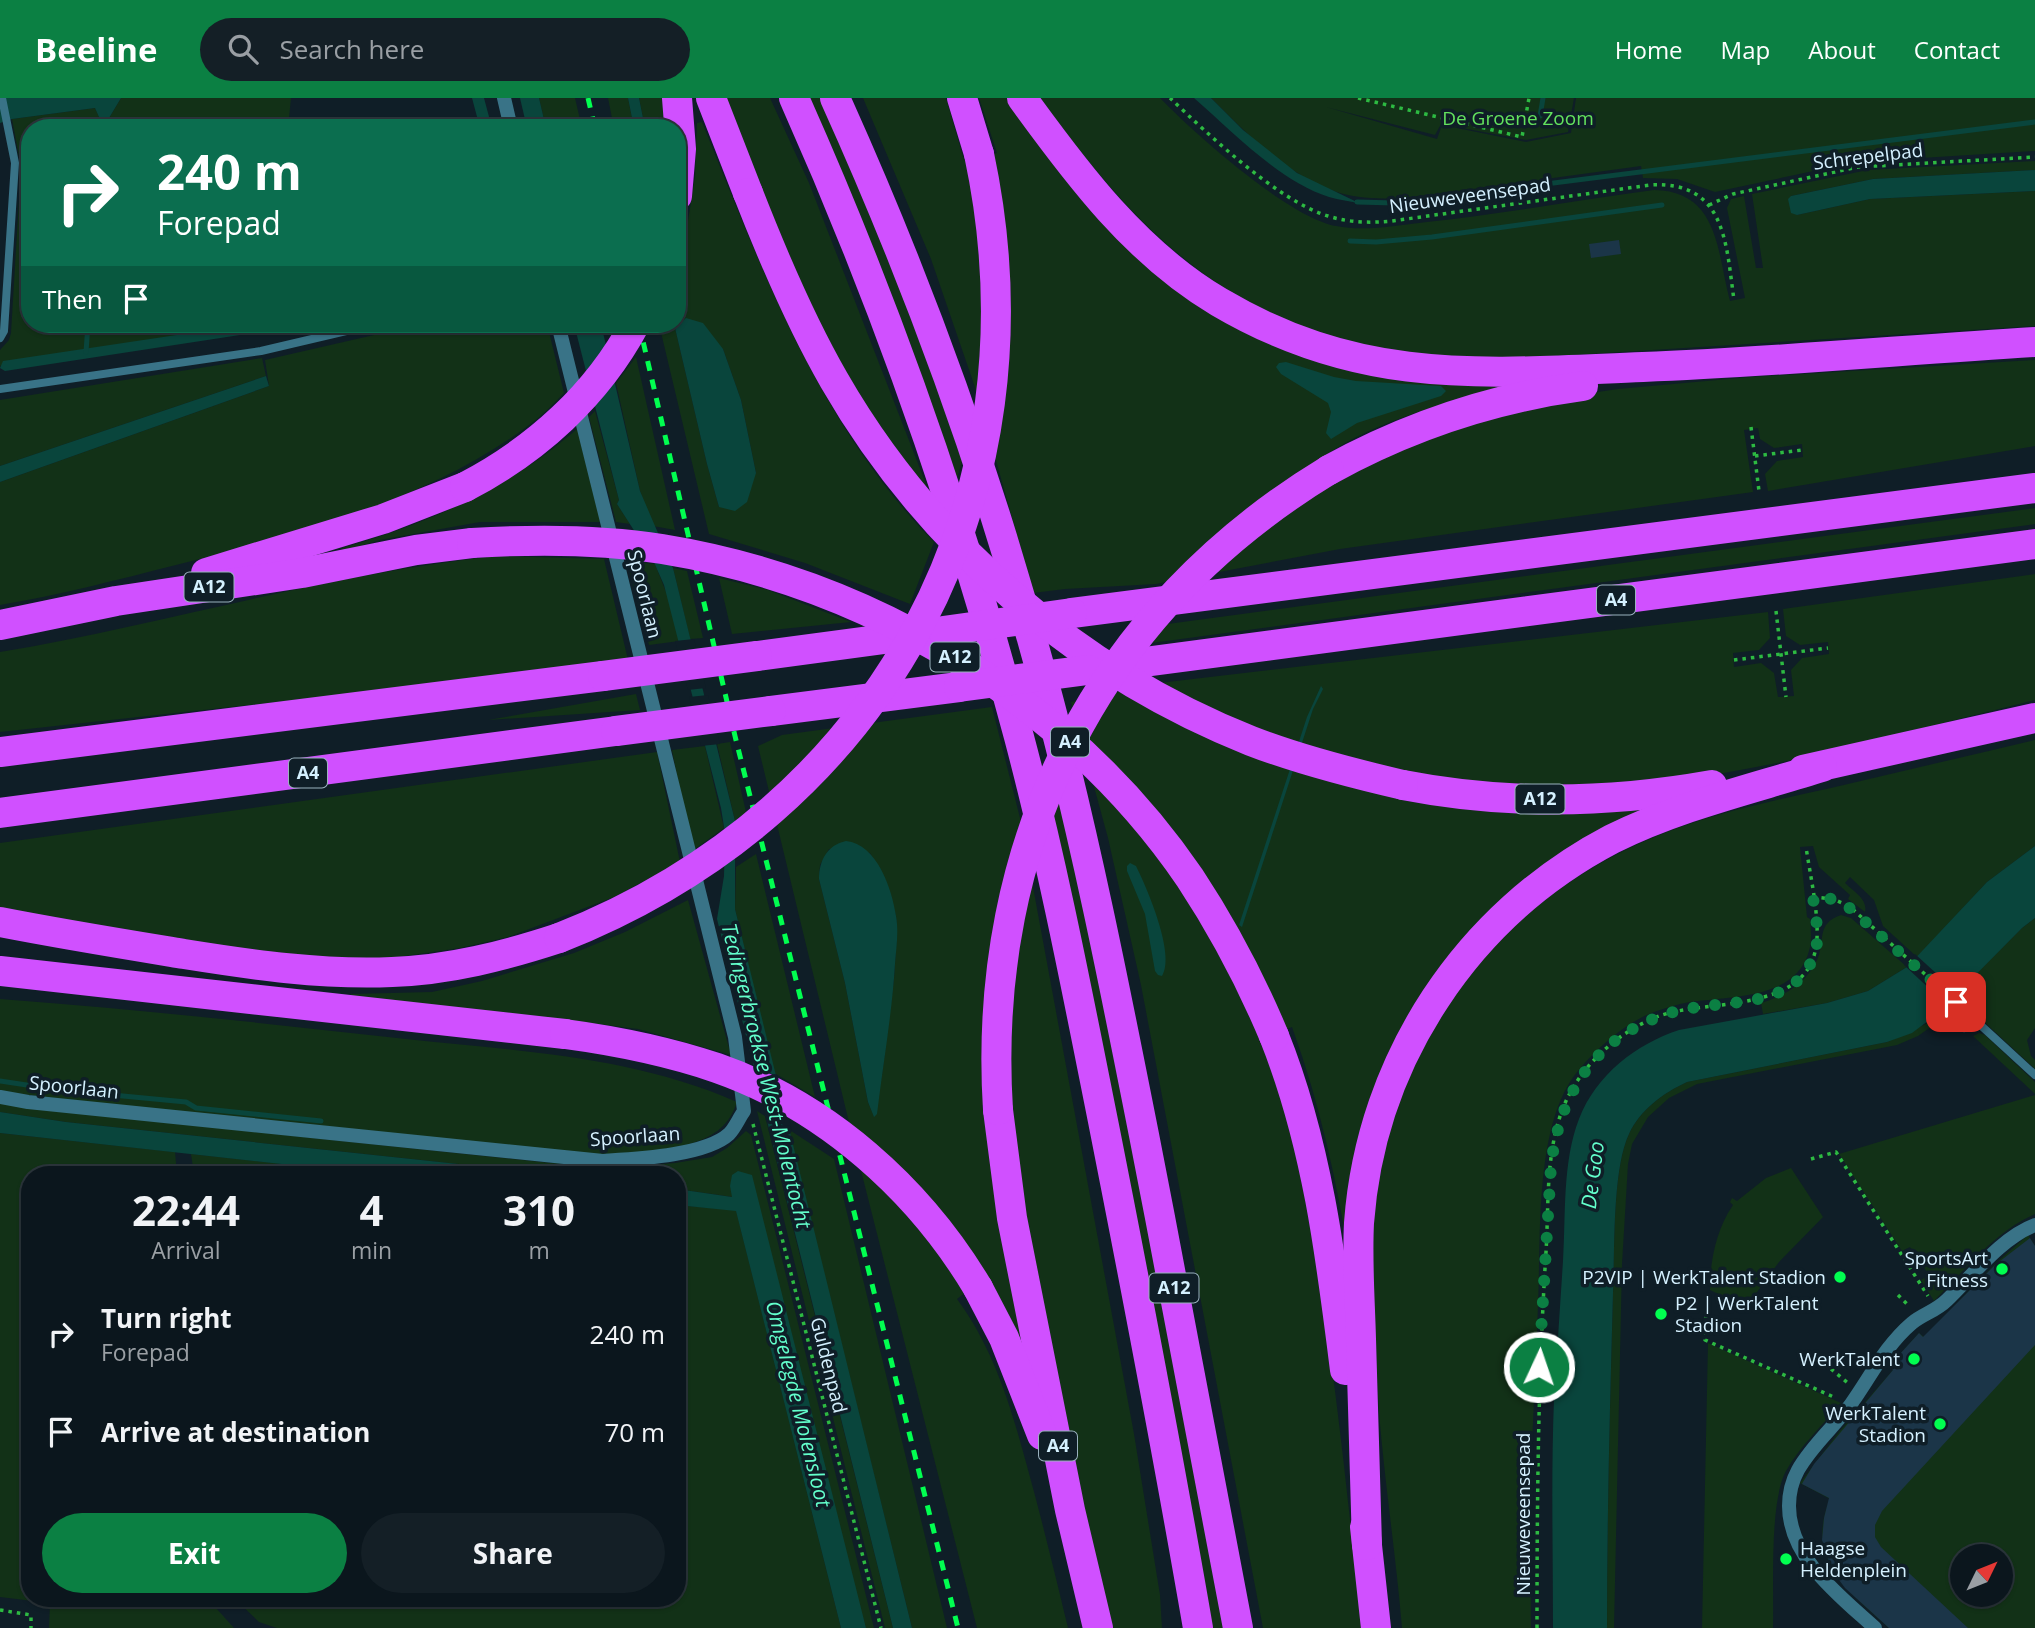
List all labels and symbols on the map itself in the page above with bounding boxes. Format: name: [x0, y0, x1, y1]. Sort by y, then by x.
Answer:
park label: De Groene Zoom: [1442, 105, 1594, 131]
street label: Schrepelpad: [1812, 136, 1924, 176]
street label: Nieuweveensepad: [1388, 171, 1552, 219]
street label: Spoorlaan: [621, 547, 669, 641]
road number: A12: [184, 573, 234, 602]
road number: A4: [1597, 586, 1635, 614]
road number: A12: [930, 642, 979, 672]
road number: A4: [1051, 728, 1089, 756]
road number: A4: [289, 758, 327, 788]
road number: A12: [1516, 784, 1564, 814]
water label: Tedingerbroekse West-Molentocht: [715, 920, 819, 1232]
pin: [1926, 972, 1986, 1032]
street label: Spoorlaan: [28, 1069, 120, 1105]
street label: Spoorlaan: [589, 1120, 681, 1152]
water label: De Goo: [1574, 1139, 1610, 1210]
place label: SportsArt Fitness: [1904, 1245, 1988, 1293]
marker: SportsArt Fitness: [1994, 1261, 2010, 1277]
place label: P2VIP | WerkTalent Stadion: [1582, 1264, 1826, 1290]
marker: P2VIP | WerkTalent Stadion: [1832, 1269, 1848, 1285]
road number: A12: [1150, 1274, 1198, 1302]
place label: P2 | WerkTalent Stadion: [1675, 1290, 1819, 1338]
water label: Omgelegde Molensloot: [760, 1298, 838, 1511]
marker: P2 | WerkTalent Stadion: [1653, 1306, 1669, 1322]
street label: Guldenpad: [805, 1314, 853, 1416]
position arrow: [1502, 1330, 1576, 1404]
place label: WerkTalent: [1799, 1346, 1900, 1372]
marker: WerkTalent: [1906, 1351, 1922, 1367]
place label: WerkTalent Stadion: [1825, 1400, 1926, 1448]
marker: WerkTalent Stadion: [1932, 1416, 1948, 1432]
road number: A4: [1039, 1432, 1077, 1461]
street label: Nieuweveensepad: [1510, 1433, 1536, 1595]
place label: Haagse Heldenplein: [1800, 1535, 1907, 1583]
north arrow: [1950, 1544, 2012, 1606]
marker: Haagse Heldenplein: [1778, 1551, 1794, 1567]

